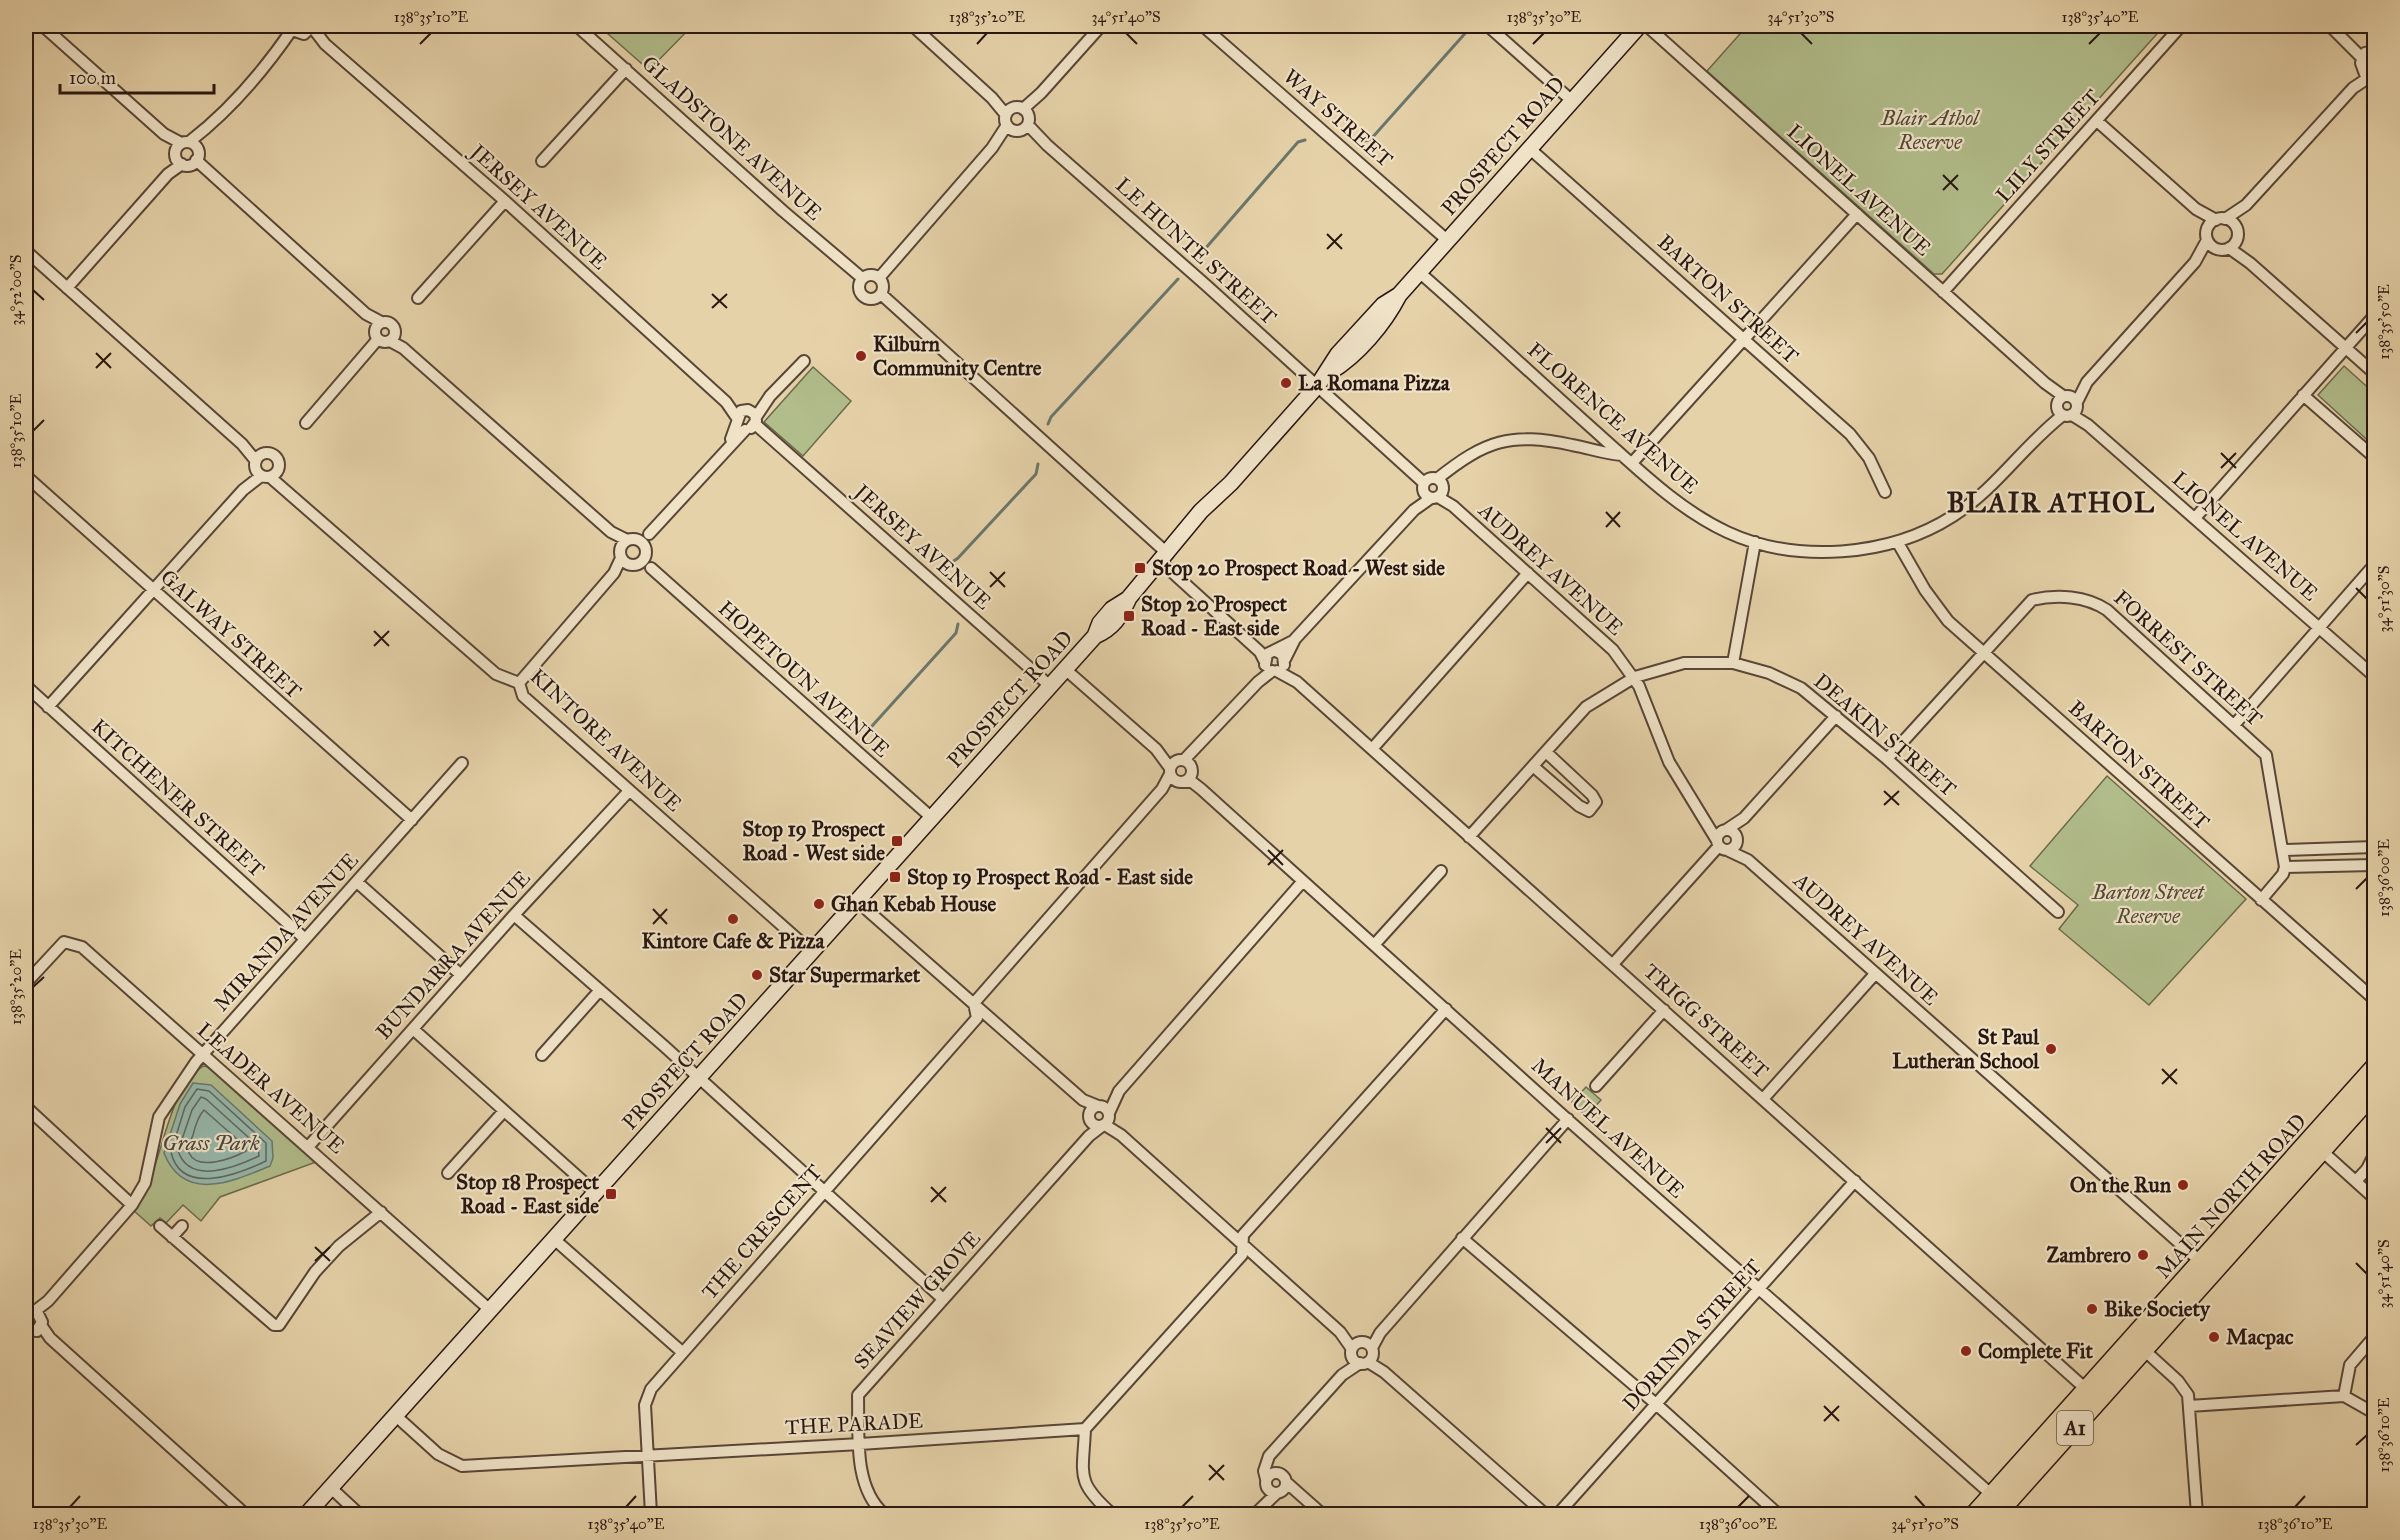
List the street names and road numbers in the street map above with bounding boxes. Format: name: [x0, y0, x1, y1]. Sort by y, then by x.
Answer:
street label: GLADSTONE AVENUE: [637, 50, 827, 226]
street label: WAY STREET: [1278, 63, 1398, 173]
street label: PROSPECT ROAD: [1436, 71, 1570, 221]
street label: LILY STREET: [1990, 84, 2106, 208]
street label: LIONEL AVENUE: [1782, 119, 1936, 261]
street label: JERSEY AVENUE: [464, 138, 613, 275]
street label: LE HUNTE STREET: [1110, 172, 1282, 330]
street label: BARTON STREET: [1652, 229, 1804, 369]
street label: FLORENCE AVENUE: [1522, 337, 1704, 499]
street label: LIONEL AVENUE: [2167, 466, 2323, 606]
street label: JERSEY AVENUE: [848, 478, 997, 615]
street label: AUDREY AVENUE: [1473, 497, 1629, 641]
street label: GALWAY STREET: [155, 564, 307, 704]
street label: FORREST STREET: [2108, 584, 2268, 732]
street label: HOPETOUN AVENUE: [713, 595, 895, 763]
street label: PROSPECT ROAD: [942, 625, 1078, 773]
street label: KINTORE AVENUE: [525, 663, 687, 817]
street label: DEAKIN STREET: [1809, 668, 1961, 802]
street label: BARTON STREET: [2063, 695, 2215, 835]
street label: KITCHENER STREET: [86, 713, 270, 883]
street label: MIRANDA AVENUE: [208, 848, 364, 1016]
street label: BUNDARRA AVENUE: [370, 865, 536, 1045]
street label: AUDREY AVENUE: [1788, 867, 1944, 1011]
street label: TRIGG STREET: [1638, 958, 1774, 1084]
street label: PROSPECT ROAD: [617, 987, 753, 1135]
street label: LEADER AVENUE: [192, 1017, 350, 1159]
street label: MANUEL AVENUE: [1526, 1052, 1690, 1204]
street label: MAIN NORTH ROAD: [2150, 1108, 2312, 1284]
street label: THE CRESCENT: [696, 1159, 828, 1305]
street label: SEAVIEW GROVE: [848, 1225, 986, 1375]
street label: DORINDA STREET: [1617, 1254, 1767, 1416]
street label: THE PARADE: [784, 1407, 924, 1441]
road number: A1: [2057, 1411, 2093, 1445]

